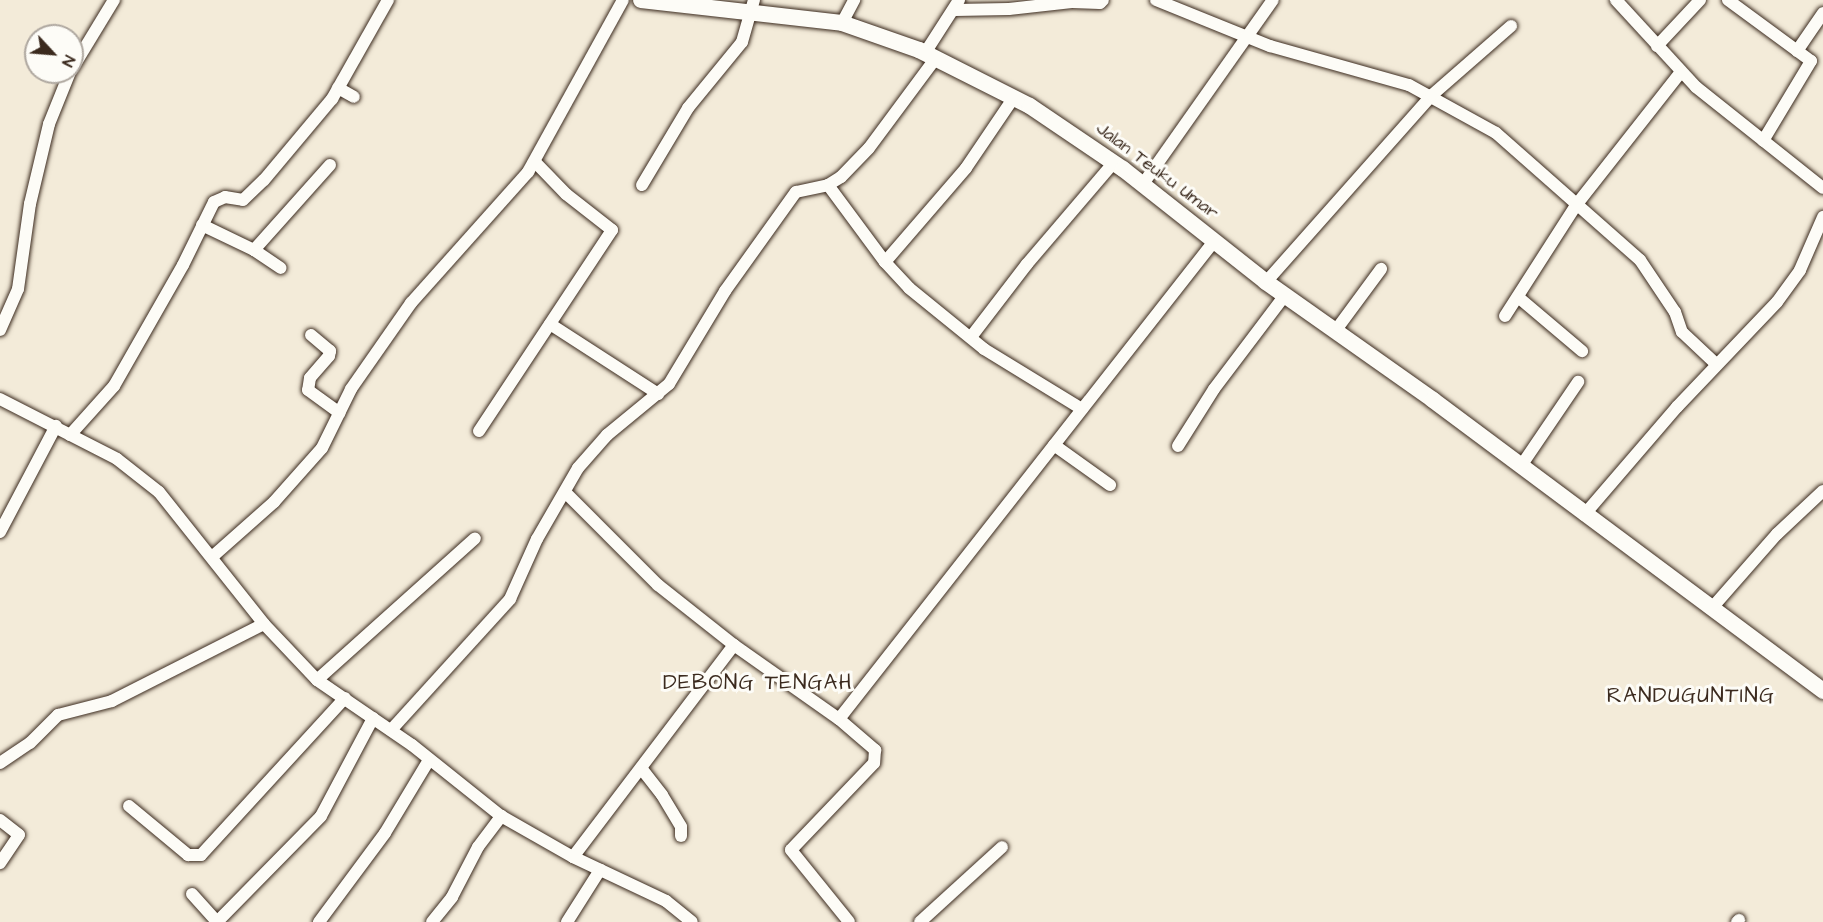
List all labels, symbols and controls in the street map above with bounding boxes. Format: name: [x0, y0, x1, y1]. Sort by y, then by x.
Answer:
north arrow: [24, 24, 84, 84]
text: N: [56, 52, 80, 70]
street label: Jalan Teuku Umar: [1092, 118, 1222, 224]
district label: DEBONG TENGAH: [663, 670, 853, 696]
district label: RANDUGUNTING: [1607, 683, 1775, 709]

